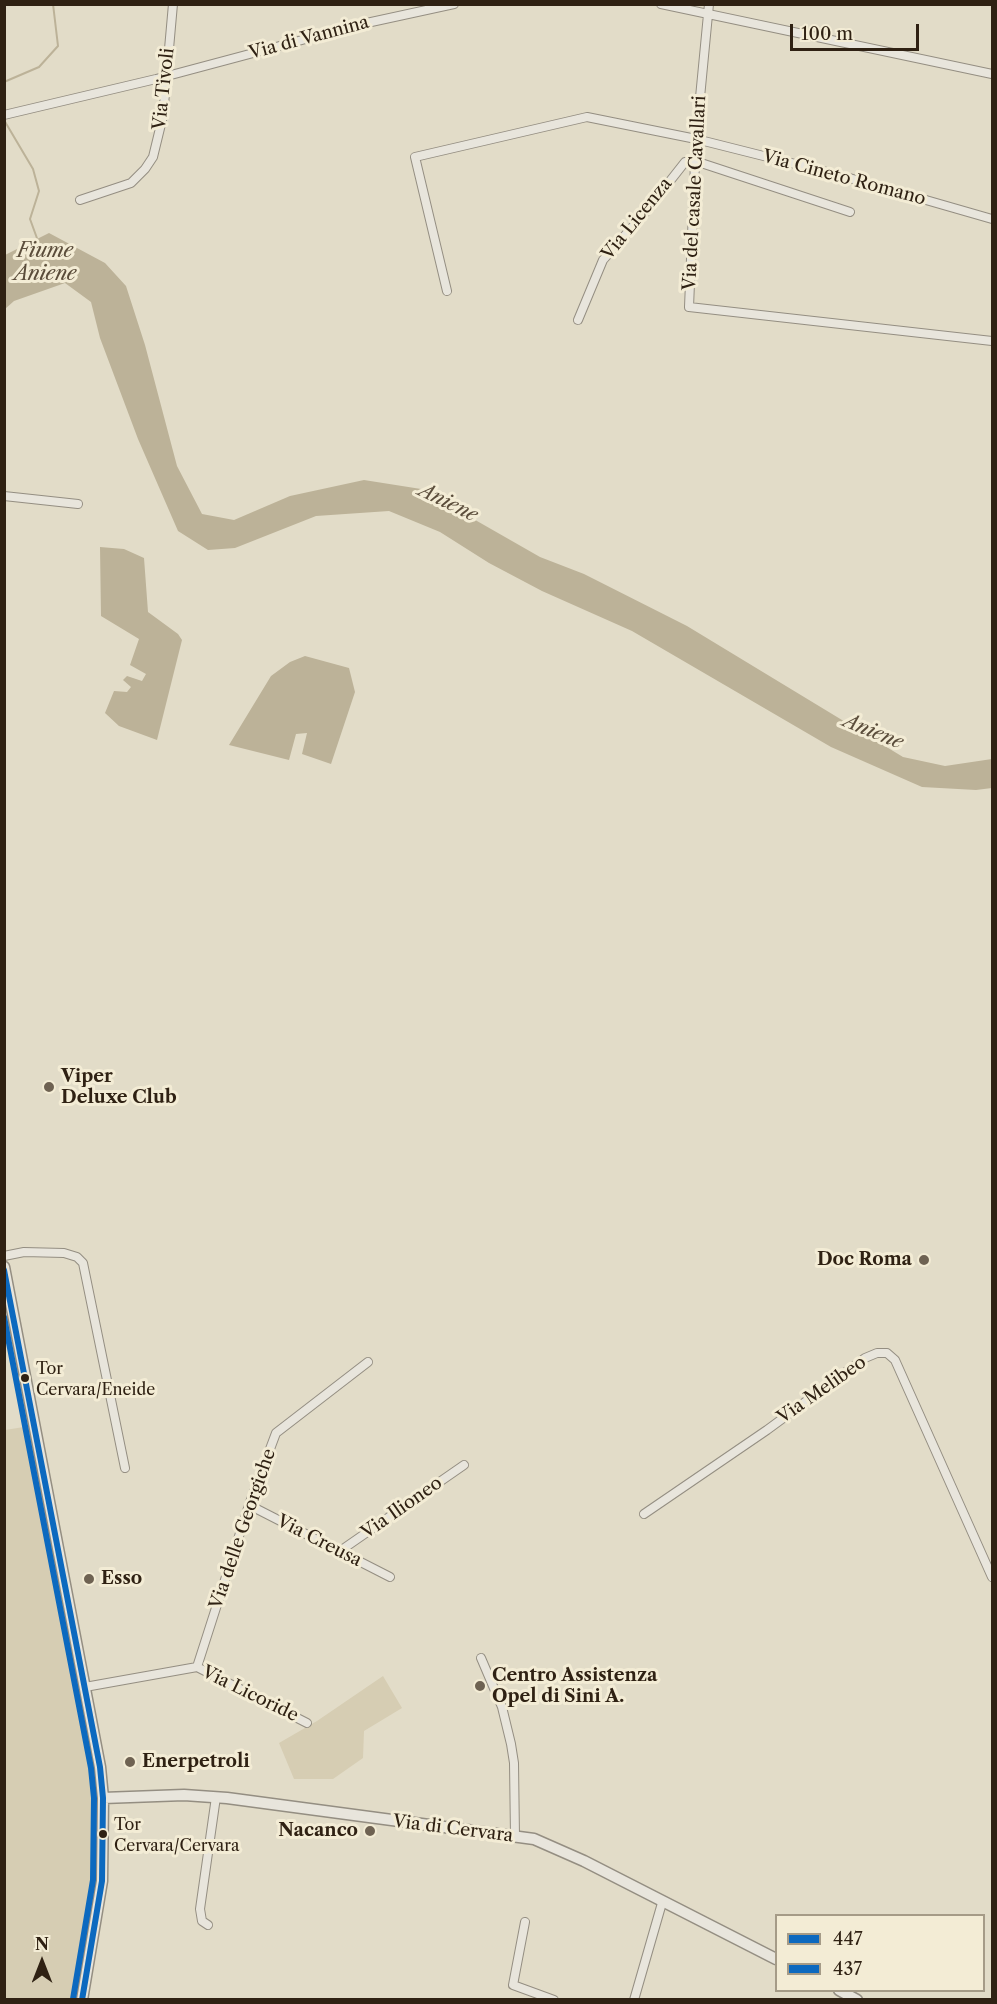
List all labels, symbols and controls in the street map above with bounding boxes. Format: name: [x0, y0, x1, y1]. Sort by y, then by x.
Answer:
street label: Via di Vannina: [247, 12, 371, 64]
scale bar: [793, 12, 922, 50]
text: 100 m: [801, 23, 853, 45]
street label: Via Tivoli: [149, 47, 179, 131]
street label: Via del casale Cavallari: [679, 95, 711, 291]
street label: Via Cineto Romano: [760, 146, 928, 210]
street label: Via Licenza: [597, 174, 677, 264]
water label: Fiume Aniene: [14, 239, 76, 286]
water label: Aniene: [415, 478, 481, 528]
water label: Aniene: [839, 709, 907, 755]
place label: Viper Deluxe Club: [61, 1066, 177, 1108]
marker: Viper Deluxe Club: [42, 1080, 56, 1094]
place label: Doc Roma: [817, 1249, 912, 1271]
marker: Doc Roma: [917, 1253, 931, 1267]
street label: Via Melibeo: [773, 1351, 871, 1429]
place label: Tor Cervara/Eneide: [36, 1359, 155, 1397]
marker: Tor Cervara/Eneide: [19, 1372, 31, 1384]
street label: Via delle Georgiche: [205, 1446, 281, 1612]
street label: Via Ilioneo: [357, 1472, 447, 1544]
street label: Via Creusa: [273, 1510, 365, 1572]
place label: Esso: [101, 1568, 142, 1590]
marker: Esso: [82, 1572, 96, 1586]
street label: Via Licoride: [198, 1661, 302, 1727]
place label: Centro Assistenza Opel di Sini A.: [492, 1665, 658, 1708]
marker: Centro Assistenza Opel di Sini A.: [473, 1679, 487, 1693]
place label: Enerpetroli: [142, 1751, 250, 1773]
marker: Enerpetroli: [123, 1755, 137, 1769]
street label: Via di Cervara: [392, 1811, 514, 1847]
place label: Tor Cervara/Cervara: [114, 1815, 239, 1853]
place label: Nacanco: [278, 1820, 358, 1842]
marker: Nacanco: [363, 1824, 377, 1838]
marker: Tor Cervara/Cervara: [97, 1828, 109, 1840]
legend: [775, 1914, 985, 1992]
text: 447: [833, 1928, 863, 1950]
north arrow: [12, 1932, 72, 1992]
text: N: [35, 1934, 49, 1954]
text: 437: [833, 1958, 862, 1980]

